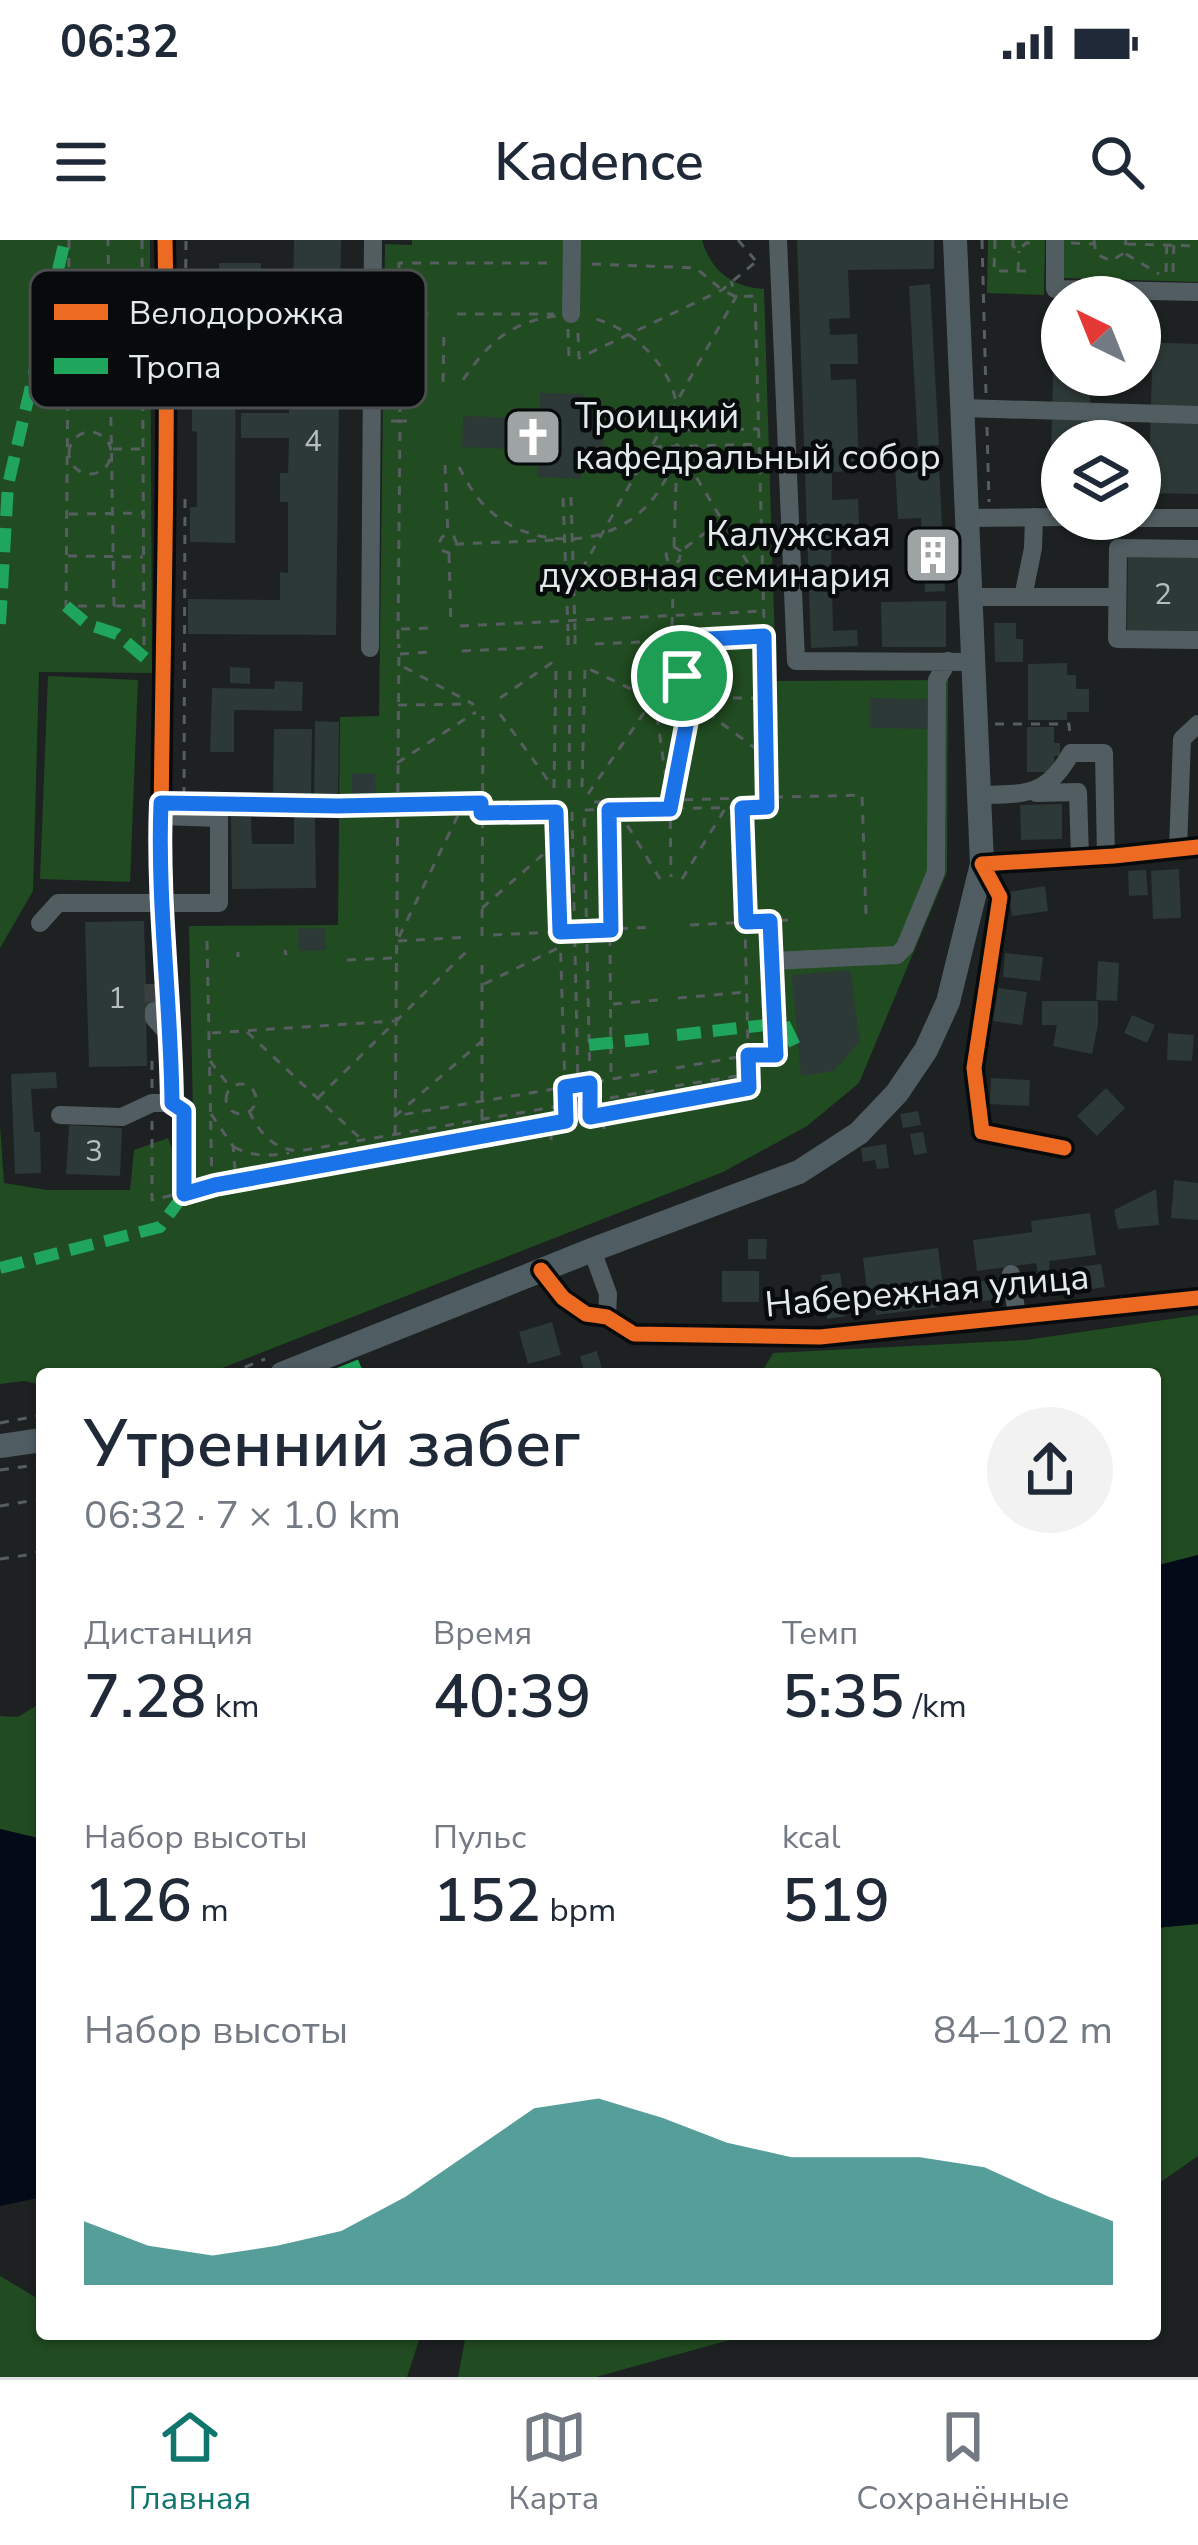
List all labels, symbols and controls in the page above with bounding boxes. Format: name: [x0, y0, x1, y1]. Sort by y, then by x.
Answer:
text: 06:32: [60, 12, 179, 73]
text: Kadence: [494, 125, 704, 199]
icon: menu: [48, 129, 114, 195]
icon: search: [1084, 129, 1150, 195]
legend: [30, 270, 426, 408]
north arrow: [1041, 276, 1161, 396]
map controls: [1041, 276, 1161, 540]
text: Велодорожка: [129, 291, 344, 336]
text: Тропа: [129, 345, 222, 390]
place label: Троицкий кафедральный собор: [575, 392, 941, 482]
church icon: Троицкий кафедральный собор: [502, 406, 564, 468]
button: layers: [1041, 420, 1161, 540]
house number: 4: [304, 421, 322, 462]
place label: Калужская духовная семинария: [539, 510, 891, 600]
building icon: Калужская духовная семинария: [902, 524, 964, 586]
house number: 2: [1154, 574, 1172, 615]
pin: [631, 625, 733, 727]
icon: arrive: [649, 643, 715, 709]
house number: 1: [108, 978, 126, 1019]
house number: 3: [85, 1131, 103, 1172]
street label: Набережная улица: [763, 1252, 1091, 1330]
text: Утренний забег: [84, 1399, 580, 1489]
button: share: [987, 1407, 1113, 1533]
text: 06:32 · 7 × 1.0 km: [84, 1489, 401, 1542]
text: Дистанция: [84, 1611, 253, 1656]
text: Время: [433, 1611, 532, 1656]
text: Темп: [782, 1611, 858, 1656]
text: 7.28: [84, 1656, 206, 1738]
text: 40:39: [433, 1656, 591, 1738]
text: 5:35: [782, 1656, 904, 1738]
text: km: [206, 1684, 259, 1729]
text: /km: [904, 1684, 967, 1729]
text: Набор высоты: [84, 1815, 307, 1860]
text: Пульс: [433, 1815, 527, 1860]
text: kcal: [782, 1815, 841, 1860]
text: 126: [84, 1860, 192, 1942]
text: 152: [433, 1860, 541, 1942]
text: 519: [782, 1860, 890, 1942]
text: m: [192, 1888, 229, 1933]
text: bpm: [541, 1888, 616, 1933]
text: Набор высоты: [84, 2004, 348, 2057]
text: 84–102 m: [933, 2004, 1113, 2057]
tab: Главная: [128, 2404, 251, 2521]
tab: Карта: [508, 2404, 599, 2521]
tab: Сохранённые: [856, 2404, 1070, 2521]

